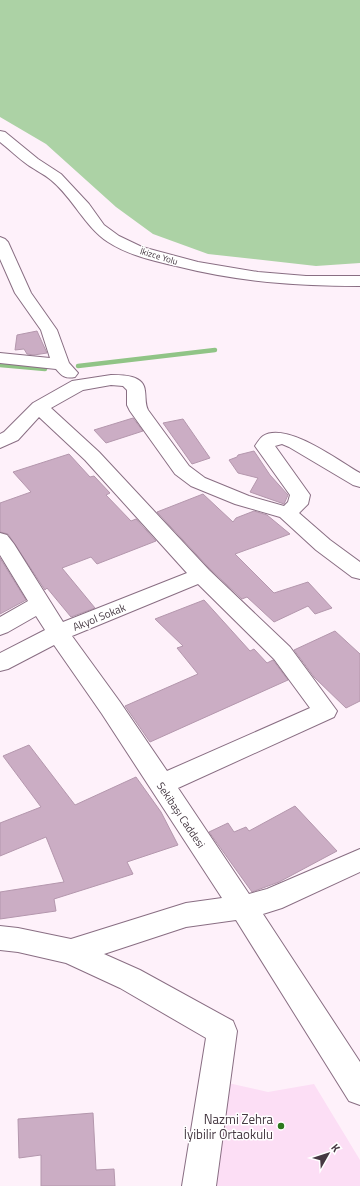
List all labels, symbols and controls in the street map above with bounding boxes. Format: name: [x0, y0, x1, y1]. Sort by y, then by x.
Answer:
street label: İkizce Yolu: [139, 244, 180, 268]
street label: Akyol Sokak: [70, 599, 128, 635]
street label: Sekibaşı Caddesi: [153, 779, 209, 851]
place label: Nazmi Zehra İyibilir Ortaokulu: [184, 1109, 273, 1144]
marker: Nazmi Zehra İyibilir Ortaokulu: [276, 1121, 286, 1131]
north arrow: [308, 1134, 348, 1174]
text: K: [327, 1140, 344, 1156]

